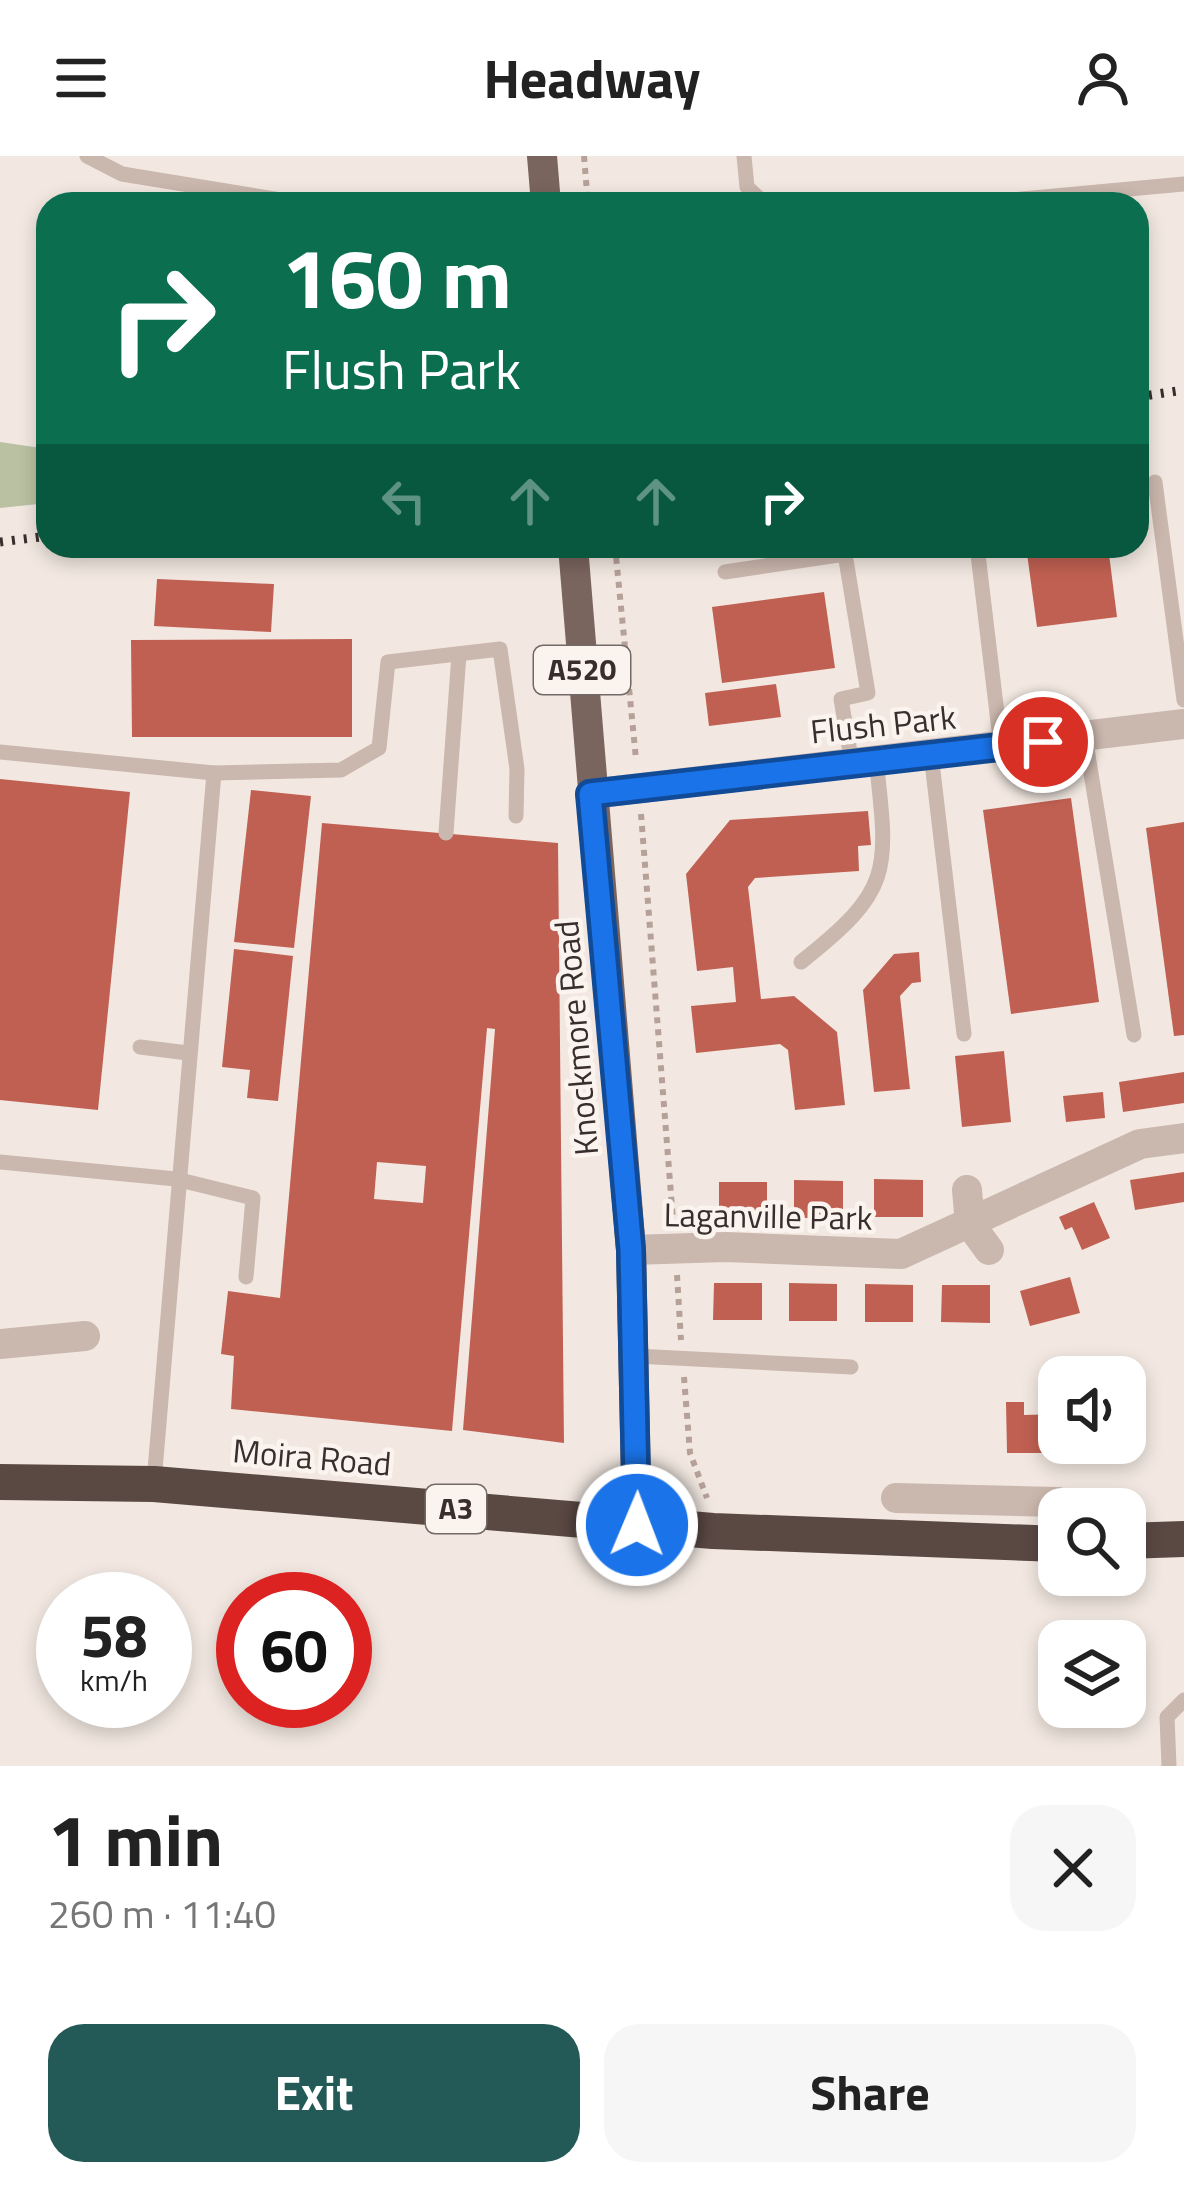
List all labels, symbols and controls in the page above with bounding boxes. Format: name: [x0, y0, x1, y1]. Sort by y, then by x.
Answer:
text: Headway: [484, 37, 700, 119]
icon: menu: [48, 45, 114, 111]
icon: person: [1070, 45, 1136, 111]
text: 160 m: [282, 213, 512, 341]
icon: right: [84, 240, 240, 396]
text: Flush Park: [282, 328, 521, 410]
icon: left: [371, 468, 437, 534]
icon: ahead: [497, 468, 563, 534]
icon: ahead: [623, 468, 689, 534]
icon: right: [749, 468, 815, 534]
road number: A520: [534, 646, 630, 694]
street label: Flush Park: [808, 691, 958, 756]
pin: [992, 691, 1094, 793]
icon: arrive: [1010, 709, 1076, 775]
street label: Knockmore Road: [541, 919, 611, 1157]
street label: Laganville Park: [663, 1189, 873, 1243]
map controls: [1038, 1356, 1146, 1728]
button: sound: [1038, 1356, 1146, 1464]
street label: Moira Road: [231, 1425, 393, 1489]
position arrow: [574, 1462, 700, 1588]
road number: A3: [426, 1485, 486, 1533]
button: search: [1038, 1488, 1146, 1596]
speed limit sign: 60: [216, 1572, 372, 1728]
text: 58: [80, 1589, 148, 1680]
button: layers: [1038, 1620, 1146, 1728]
text: km/h: [80, 1657, 148, 1703]
text: 1 min: [48, 1784, 223, 1894]
button: close: [1010, 1805, 1136, 1931]
text: 260 m · 11:40: [48, 1884, 276, 1943]
button: Exit: [48, 2024, 580, 2162]
button: Share: [604, 2024, 1136, 2162]

